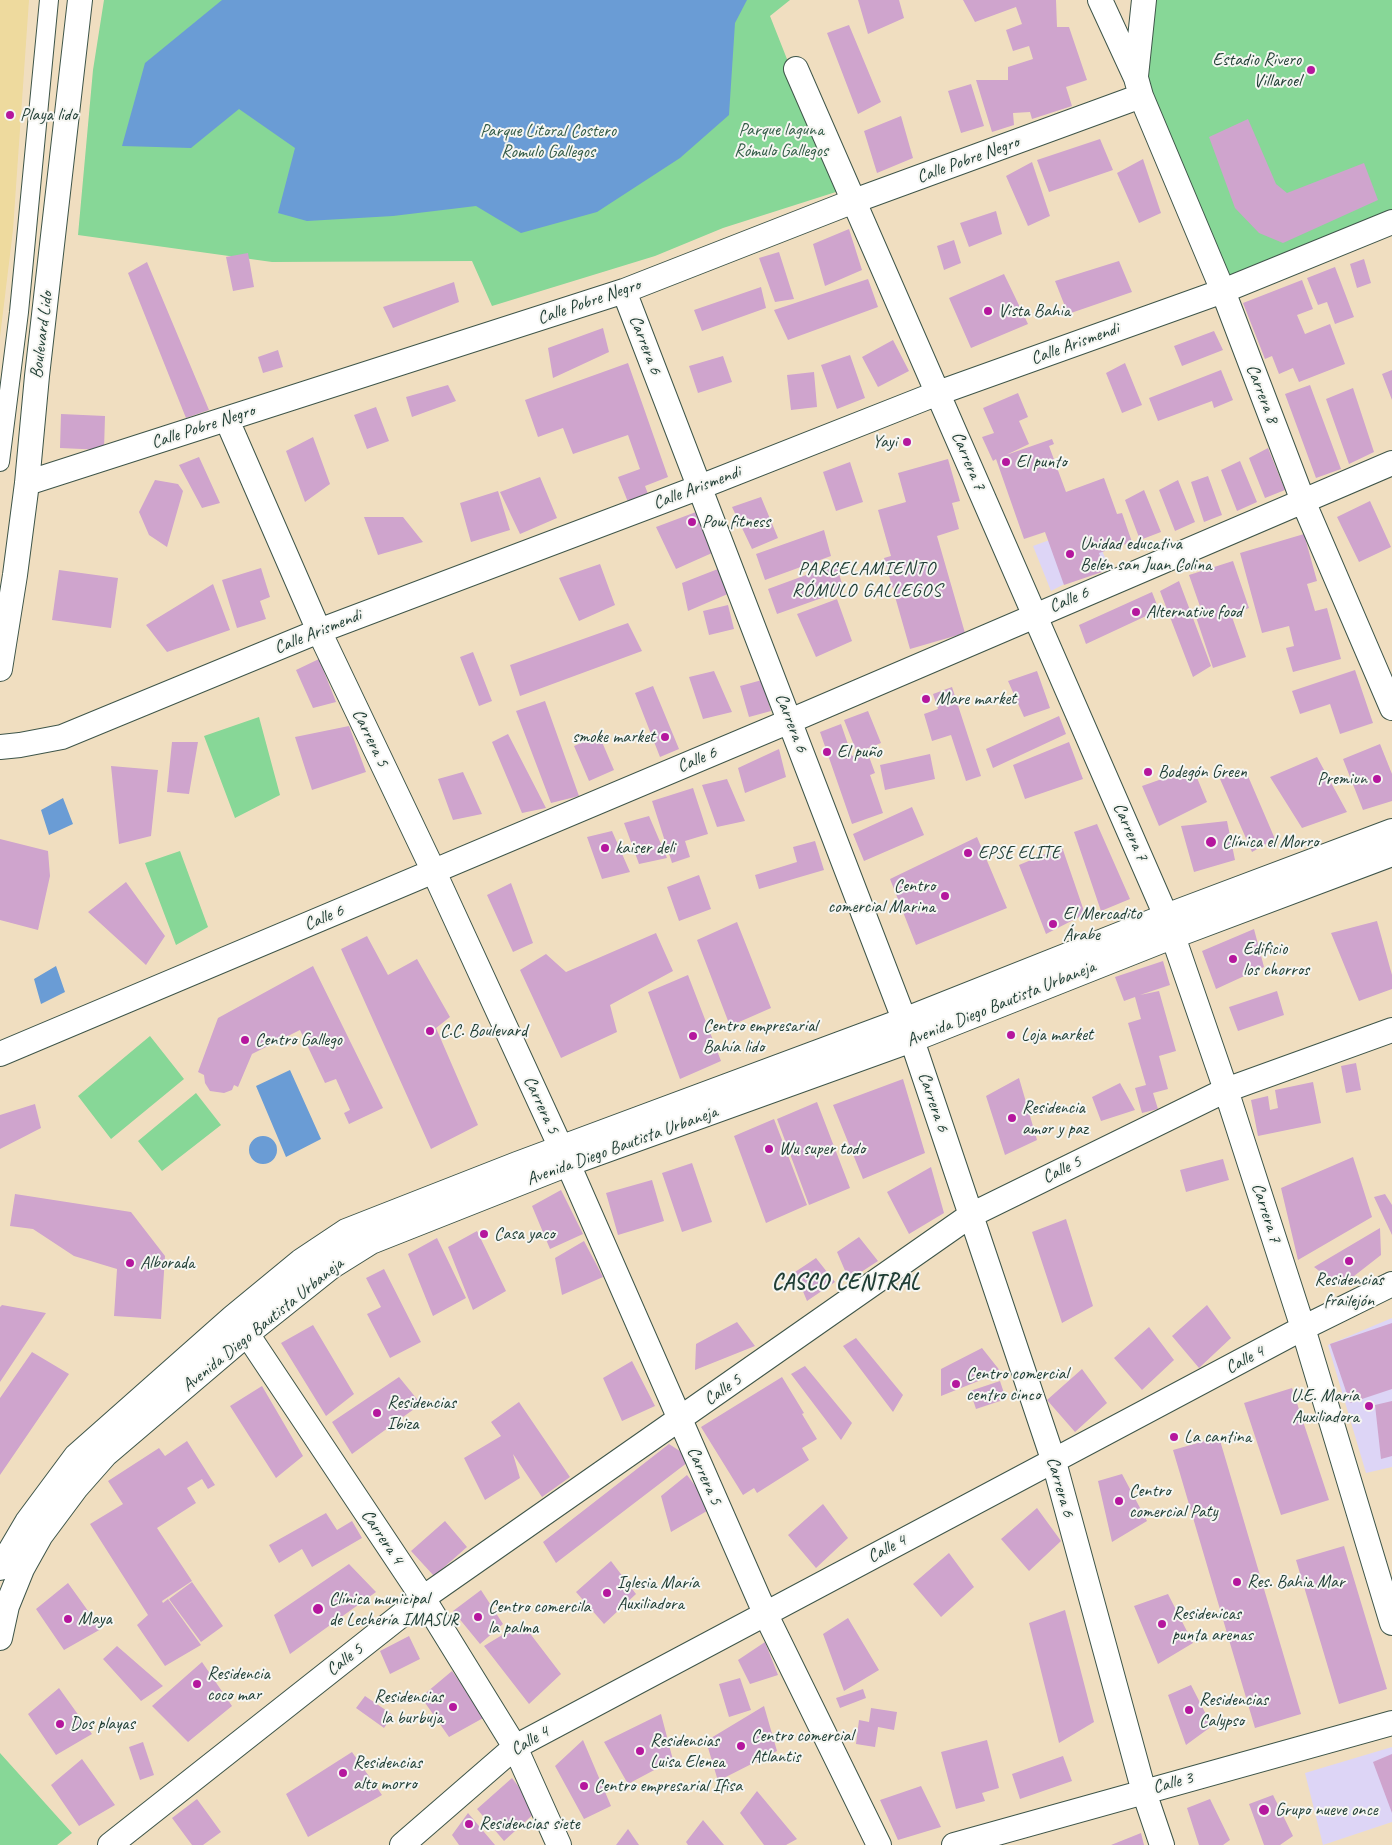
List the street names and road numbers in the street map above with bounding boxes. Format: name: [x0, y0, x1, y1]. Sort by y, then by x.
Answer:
street label: Calle Pobre Negro: [914, 131, 1022, 189]
street label: Calle Pobre Negro: [535, 274, 643, 330]
street label: Boulevard Lido: [26, 290, 58, 380]
street label: Carrera 6: [624, 312, 666, 378]
street label: Calle Arismendi: [1028, 318, 1122, 370]
street label: Carrera 8: [1241, 361, 1283, 427]
street label: Calle Pobre Negro: [149, 400, 257, 454]
street label: Carrera 7: [946, 428, 990, 494]
street label: Calle Arismendi: [650, 461, 744, 515]
street label: Calle 6: [1046, 582, 1092, 618]
street label: Calle Arismendi: [271, 605, 365, 659]
street label: Carrera 6: [770, 690, 812, 756]
street label: Carrera 5: [347, 706, 393, 770]
street label: Calle 6: [674, 742, 720, 778]
street label: Carrera 7: [1108, 800, 1152, 864]
street label: Calle 6: [301, 900, 347, 936]
street label: Avenida Diego Bautista Urbaneja: [904, 956, 1098, 1052]
street label: Carrera 6: [913, 1069, 953, 1135]
street label: Carrera 5: [518, 1073, 564, 1137]
street label: Avenida Diego Bautista Urbaneja: [524, 1101, 720, 1191]
street label: Calle 5: [1039, 1151, 1085, 1189]
street label: Carrera 7: [1246, 1180, 1286, 1246]
street label: Avenida Diego Bautista Urbaneja: [178, 1253, 348, 1397]
street label: Calle 4: [1222, 1341, 1268, 1379]
street label: Calle 5: [700, 1369, 746, 1411]
street label: Carrera 5: [682, 1444, 726, 1508]
street label: Carrera 6: [1041, 1454, 1079, 1520]
street label: Carrera 4: [356, 1505, 408, 1569]
street label: Calle 4: [864, 1530, 910, 1568]
street label: Calle 5: [322, 1639, 368, 1681]
street label: Calle 4: [507, 1721, 553, 1761]
street label: Calle 3: [1151, 1767, 1195, 1799]

